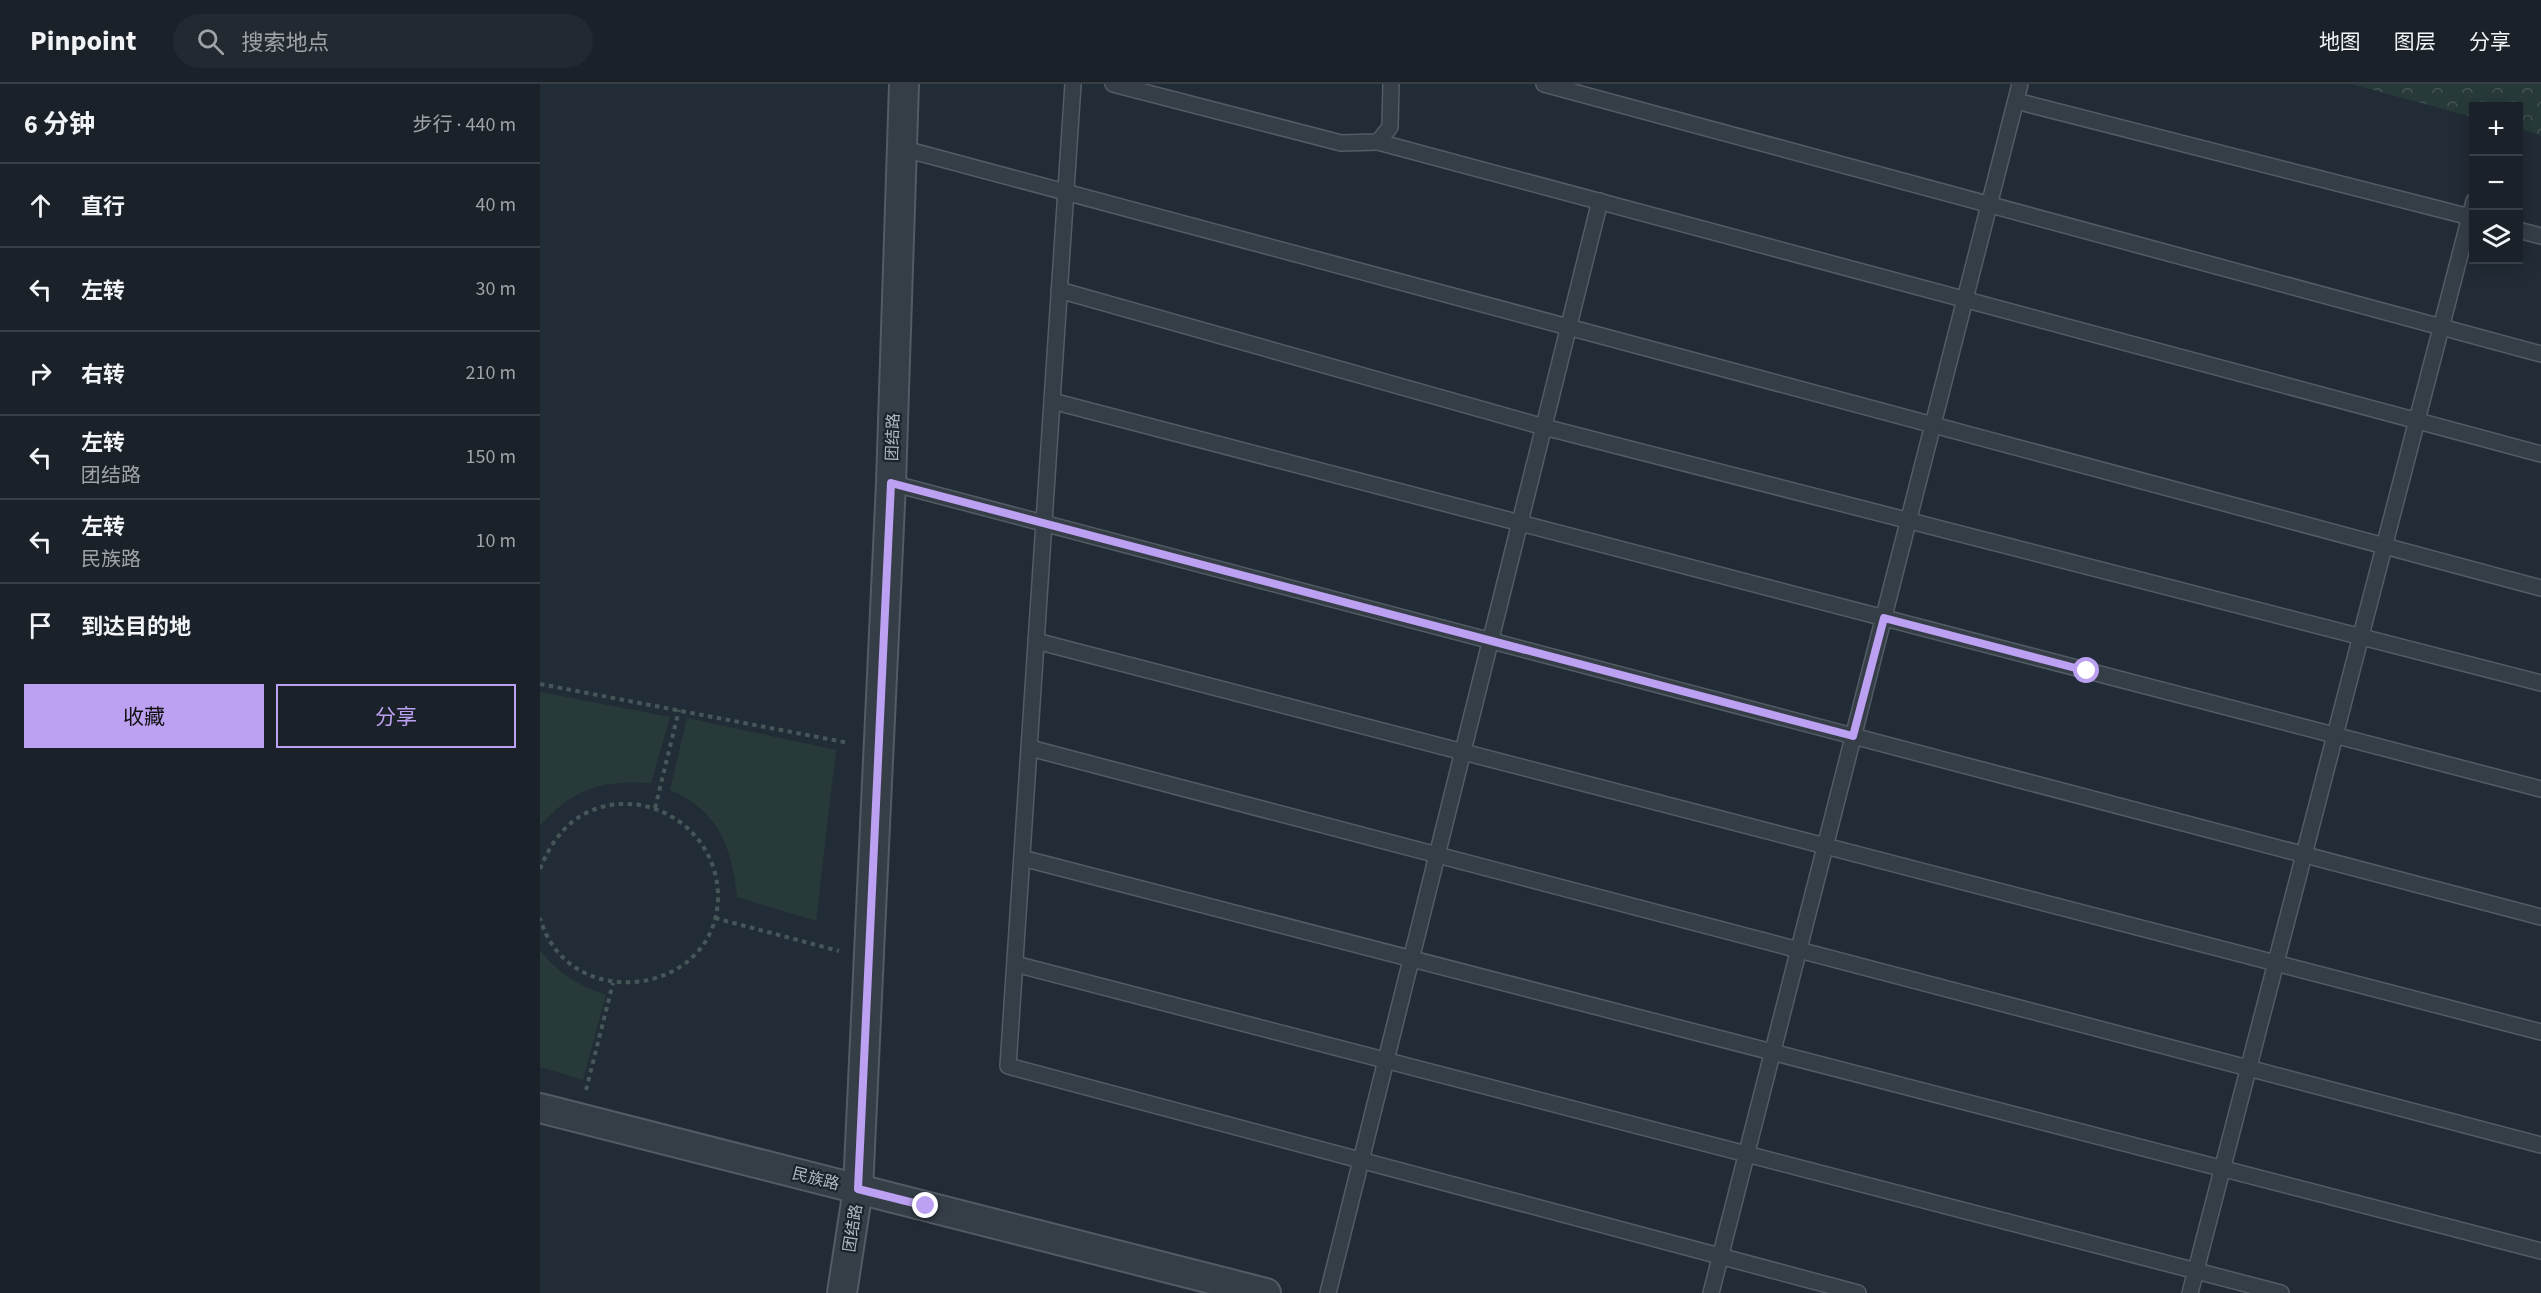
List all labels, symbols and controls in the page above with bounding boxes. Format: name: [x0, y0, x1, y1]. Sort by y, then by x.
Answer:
search box: [173, 14, 593, 68]
text: Pinpoint: [30, 21, 137, 61]
icon: search: [194, 25, 227, 58]
text: 搜索地点: [242, 27, 330, 59]
text: 地图: [2319, 27, 2361, 57]
text: 图层: [2394, 27, 2436, 57]
text: 分享: [2469, 27, 2511, 57]
map controls: [2469, 102, 2523, 264]
button: +: [2469, 102, 2523, 156]
text: 6 分钟: [24, 106, 95, 143]
text: 步行 · 440 m: [413, 111, 516, 139]
button: −: [2469, 156, 2523, 210]
icon: ahead: [24, 189, 57, 222]
text: 直行: [81, 191, 125, 223]
text: 40 m: [476, 191, 516, 219]
button: layers: [2469, 210, 2523, 264]
icon: left: [24, 273, 57, 306]
text: 左转: [81, 275, 125, 307]
text: 30 m: [476, 275, 516, 303]
icon: right: [24, 357, 57, 390]
text: 右转: [81, 359, 125, 391]
text: 210 m: [466, 359, 516, 387]
street label: 团结路: [881, 413, 905, 461]
text: 左转: [81, 427, 125, 459]
icon: left: [24, 441, 57, 474]
text: 150 m: [466, 443, 516, 471]
text: 团结路: [81, 462, 141, 490]
text: 左转: [81, 511, 125, 543]
icon: left: [24, 525, 57, 558]
text: 10 m: [476, 527, 516, 555]
text: 民族路: [81, 546, 141, 574]
icon: arrive: [24, 609, 57, 642]
text: 到达目的地: [81, 611, 191, 643]
route start: [2073, 657, 2099, 683]
button: 收藏: [24, 684, 264, 748]
button: 分享: [276, 684, 516, 748]
street label: 民族路: [790, 1162, 842, 1195]
route end: [912, 1192, 938, 1218]
street label: 团结路: [838, 1203, 868, 1254]

